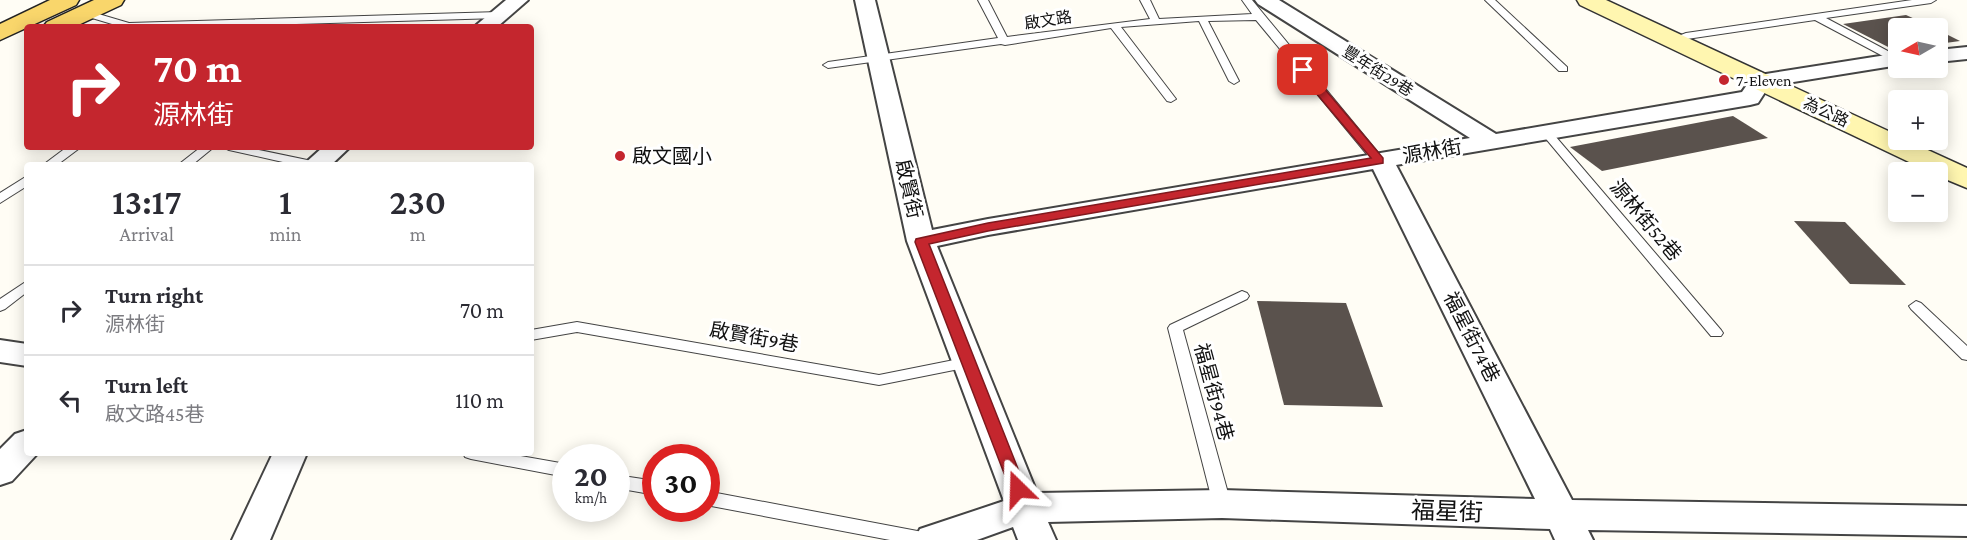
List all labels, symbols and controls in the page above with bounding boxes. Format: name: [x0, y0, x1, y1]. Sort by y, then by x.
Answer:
street label: 啟文路: [1023, 8, 1073, 32]
north arrow: [1888, 18, 1948, 78]
map controls: [1888, 18, 1948, 222]
street label: 豐年街29巷: [1340, 43, 1416, 99]
text: 70 m: [153, 44, 242, 91]
pin: [1277, 44, 1328, 95]
icon: right: [54, 48, 132, 126]
icon: arrive: [1286, 53, 1319, 86]
place label: 7-Eleven: [1736, 72, 1792, 89]
marker: 7-Eleven: [1717, 73, 1731, 87]
button: +: [1888, 90, 1948, 150]
street label: 為公路: [1801, 94, 1851, 130]
text: 源林街: [153, 100, 234, 130]
street label: 源林街: [1401, 135, 1463, 167]
place label: 啟文國小: [632, 145, 712, 167]
marker: 啟文國小: [613, 149, 627, 163]
street label: 啟賢街: [892, 157, 926, 221]
button: −: [1888, 162, 1948, 222]
street label: 源林街52巷: [1606, 175, 1686, 265]
text: 13:17: [112, 182, 182, 222]
text: 1: [279, 182, 292, 222]
text: 230: [390, 182, 446, 222]
text: Arrival: [120, 223, 174, 245]
text: min: [270, 223, 302, 245]
text: m: [410, 223, 426, 245]
text: Turn right: [105, 283, 203, 308]
street label: 福星街74巷: [1440, 288, 1504, 386]
icon: right: [54, 294, 87, 327]
text: 70 m: [460, 298, 504, 323]
text: 源林街: [105, 313, 165, 335]
street label: 啟賢街9巷: [708, 318, 800, 356]
street label: 福星街94巷: [1190, 341, 1238, 443]
text: Turn left: [105, 373, 188, 398]
icon: left: [54, 384, 87, 417]
text: 110 m: [455, 388, 504, 413]
text: 啟文路45巷: [105, 403, 205, 425]
speed limit sign: 30: [642, 444, 720, 522]
position arrow: [986, 457, 1050, 521]
text: 20: [574, 459, 608, 492]
text: km/h: [575, 490, 607, 506]
street label: 福星街: [1411, 496, 1483, 526]

